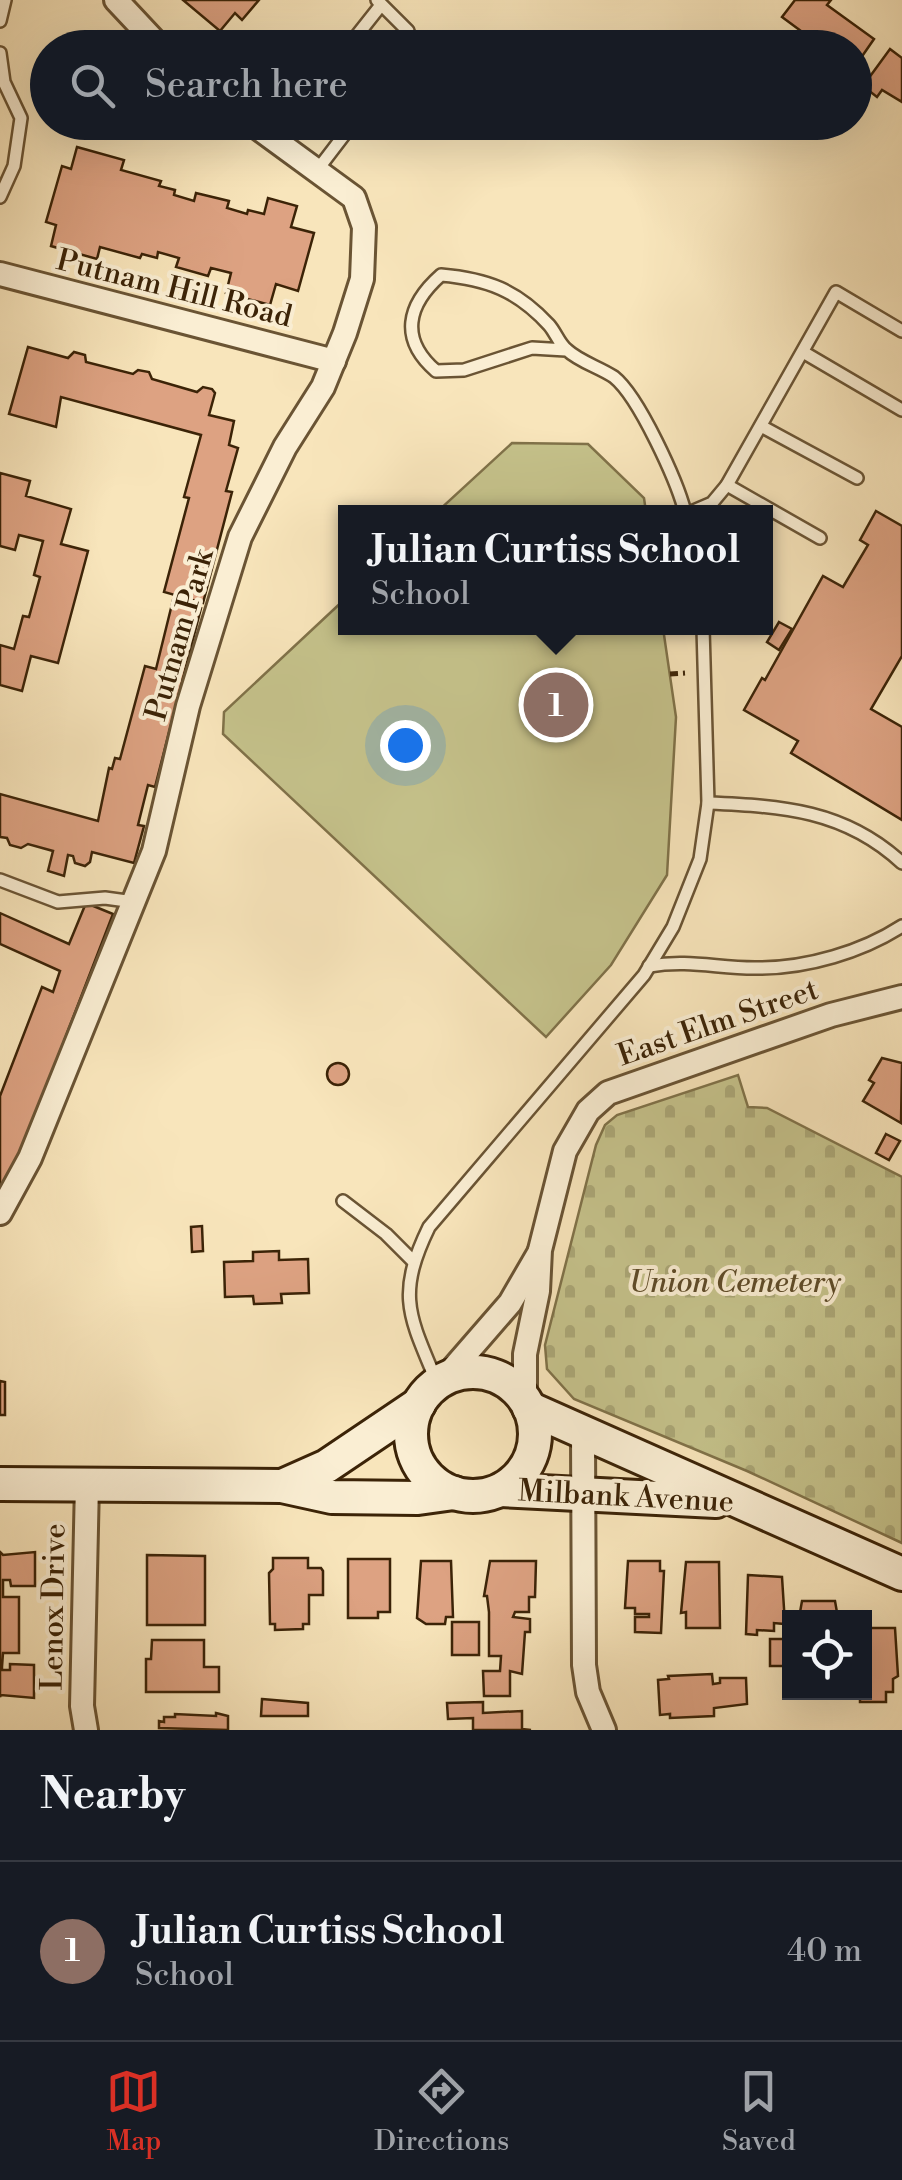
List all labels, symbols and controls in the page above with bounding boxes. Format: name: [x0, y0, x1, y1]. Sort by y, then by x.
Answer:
search box: [30, 30, 872, 140]
icon: search: [65, 58, 120, 113]
text: Search here: [145, 62, 348, 109]
street label: Putnam Hill Road: [52, 241, 296, 337]
popup: [338, 505, 773, 635]
text: Julian Curtiss School: [371, 527, 740, 574]
street label: Putnam Park: [137, 544, 223, 725]
text: School: [371, 574, 470, 614]
pin: 1: [524, 668, 588, 742]
your location: [380, 720, 431, 771]
street label: East Elm Street: [613, 971, 824, 1075]
park label: Union Cemetery: [629, 1264, 842, 1302]
street label: Milbank Avenue: [517, 1472, 735, 1522]
street label: Lenox Drive: [34, 1523, 74, 1691]
map controls: [782, 1610, 872, 1700]
button: locate: [782, 1610, 872, 1700]
text: Nearby: [40, 1769, 185, 1822]
text: Julian Curtiss School: [135, 1908, 504, 1955]
text: 1: [65, 1931, 80, 1971]
text: 40 m: [787, 1931, 862, 1971]
text: School: [135, 1955, 234, 1995]
tab: Map: [106, 2064, 161, 2159]
tab: Directions: [374, 2064, 509, 2159]
tab: Saved: [722, 2064, 796, 2159]

